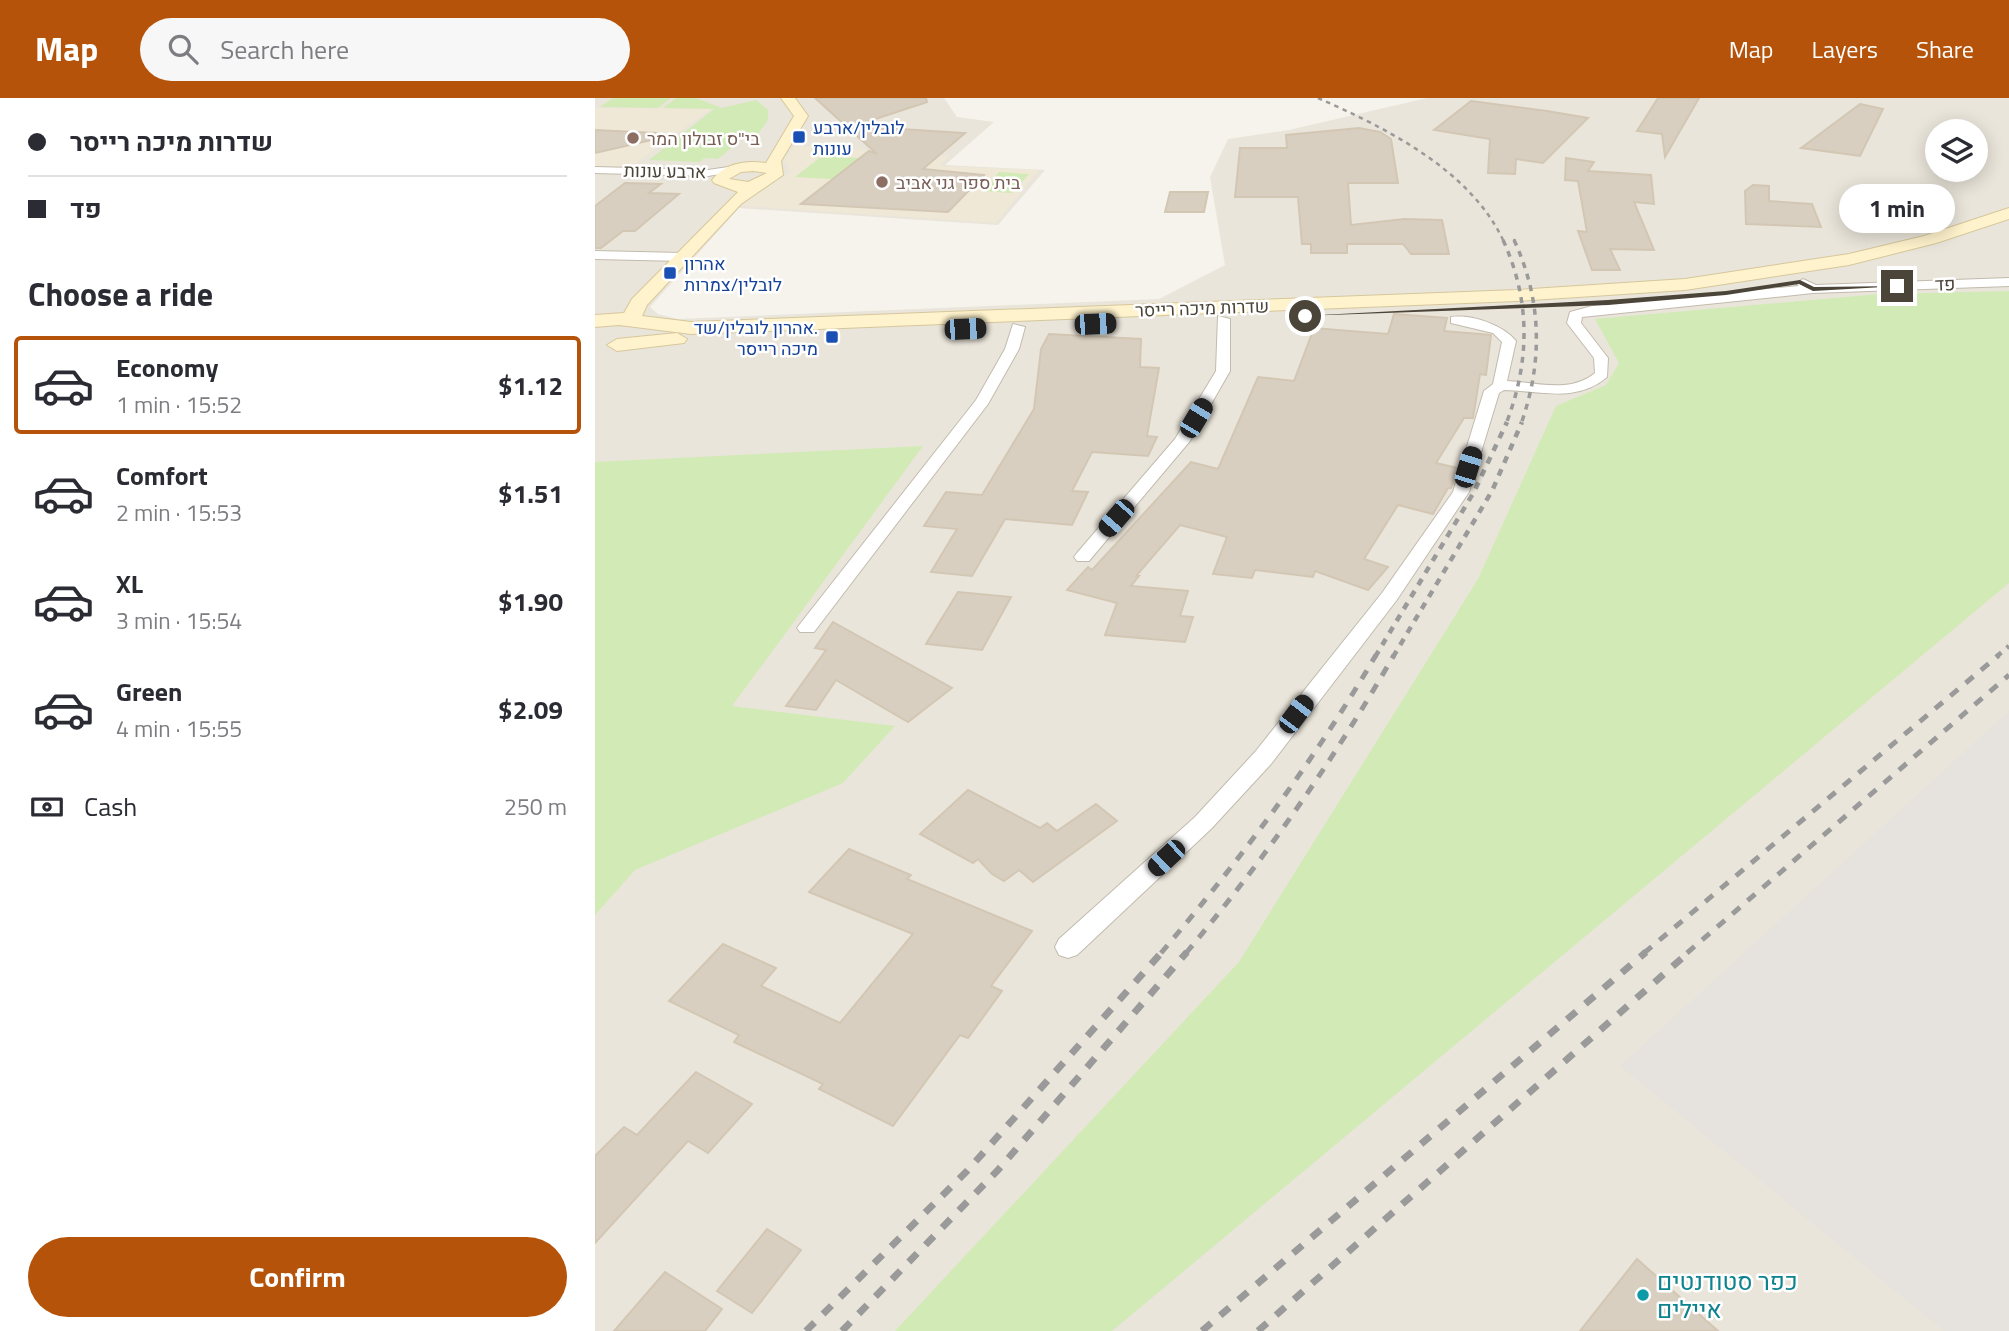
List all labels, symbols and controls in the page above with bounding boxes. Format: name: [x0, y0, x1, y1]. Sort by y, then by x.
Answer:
search box: [140, 18, 630, 81]
text: Map: [35, 24, 98, 74]
icon: search: [164, 30, 202, 68]
text: Search here: [220, 30, 349, 69]
text: Map: [1729, 31, 1774, 67]
text: Layers: [1812, 31, 1878, 67]
text: Share: [1916, 31, 1974, 67]
place label: לובלין/ארבע עונות: [813, 114, 905, 162]
map controls: [1925, 119, 1988, 182]
button: layers: [1925, 119, 1988, 182]
text: שדרות מיכה רייסר: [70, 122, 273, 161]
place label: בי"ס זבולון המר: [647, 125, 760, 152]
marker: לובלין/ארבע עונות: [791, 129, 807, 145]
marker: בי"ס זבולון המר: [625, 130, 641, 146]
street label: ארבע עונות: [623, 157, 707, 185]
place label: בית ספר גני אביב: [896, 169, 1021, 196]
marker: בית ספר גני אביב: [874, 174, 890, 190]
callout: 1 min: [1839, 184, 1955, 234]
text: פד: [70, 189, 102, 228]
text: 1 min: [1869, 191, 1925, 226]
place label: אהרון לובלין/צמרות: [684, 250, 782, 298]
marker: אהרון לובלין/צמרות: [662, 265, 678, 281]
text: Choose a ride: [28, 270, 213, 318]
route end: [1881, 270, 1913, 302]
street label: פד: [1934, 270, 1956, 298]
street label: שדרות מיכה רייסר: [1135, 292, 1269, 324]
route start: [1289, 300, 1321, 332]
car: [1074, 313, 1117, 335]
place label: אהרון לובלין/שד. מיכה רייסר: [694, 314, 818, 362]
car: [944, 318, 987, 340]
marker: אהרון לובלין/שד. מיכה רייסר: [824, 329, 840, 345]
text: Economy: [116, 348, 218, 387]
icon: car: [32, 354, 95, 417]
text: $1.12: [498, 366, 563, 405]
text: 1 min · 15:52: [116, 387, 242, 422]
car: [1177, 395, 1216, 441]
car: [1452, 444, 1485, 490]
text: Comfort: [116, 456, 208, 495]
icon: car: [32, 462, 95, 525]
text: $1.51: [498, 474, 563, 513]
text: 2 min · 15:53: [116, 495, 242, 530]
car: [1095, 495, 1138, 541]
text: XL: [116, 564, 143, 603]
icon: car: [32, 570, 95, 633]
text: $1.90: [498, 582, 563, 621]
text: 3 min · 15:54: [116, 603, 242, 638]
text: Green: [116, 672, 182, 711]
icon: car: [32, 678, 95, 741]
text: $2.09: [498, 690, 563, 729]
car: [1275, 691, 1318, 737]
text: 4 min · 15:55: [116, 711, 242, 746]
text: Cash: [84, 787, 137, 826]
icon: cash: [28, 788, 66, 826]
text: 250 m: [504, 789, 567, 824]
car: [1144, 836, 1189, 880]
button: Confirm: [28, 1237, 567, 1317]
place label: כפר סטודנטים איילים: [1657, 1263, 1798, 1327]
marker: כפר סטודנטים איילים: [1635, 1287, 1651, 1303]

